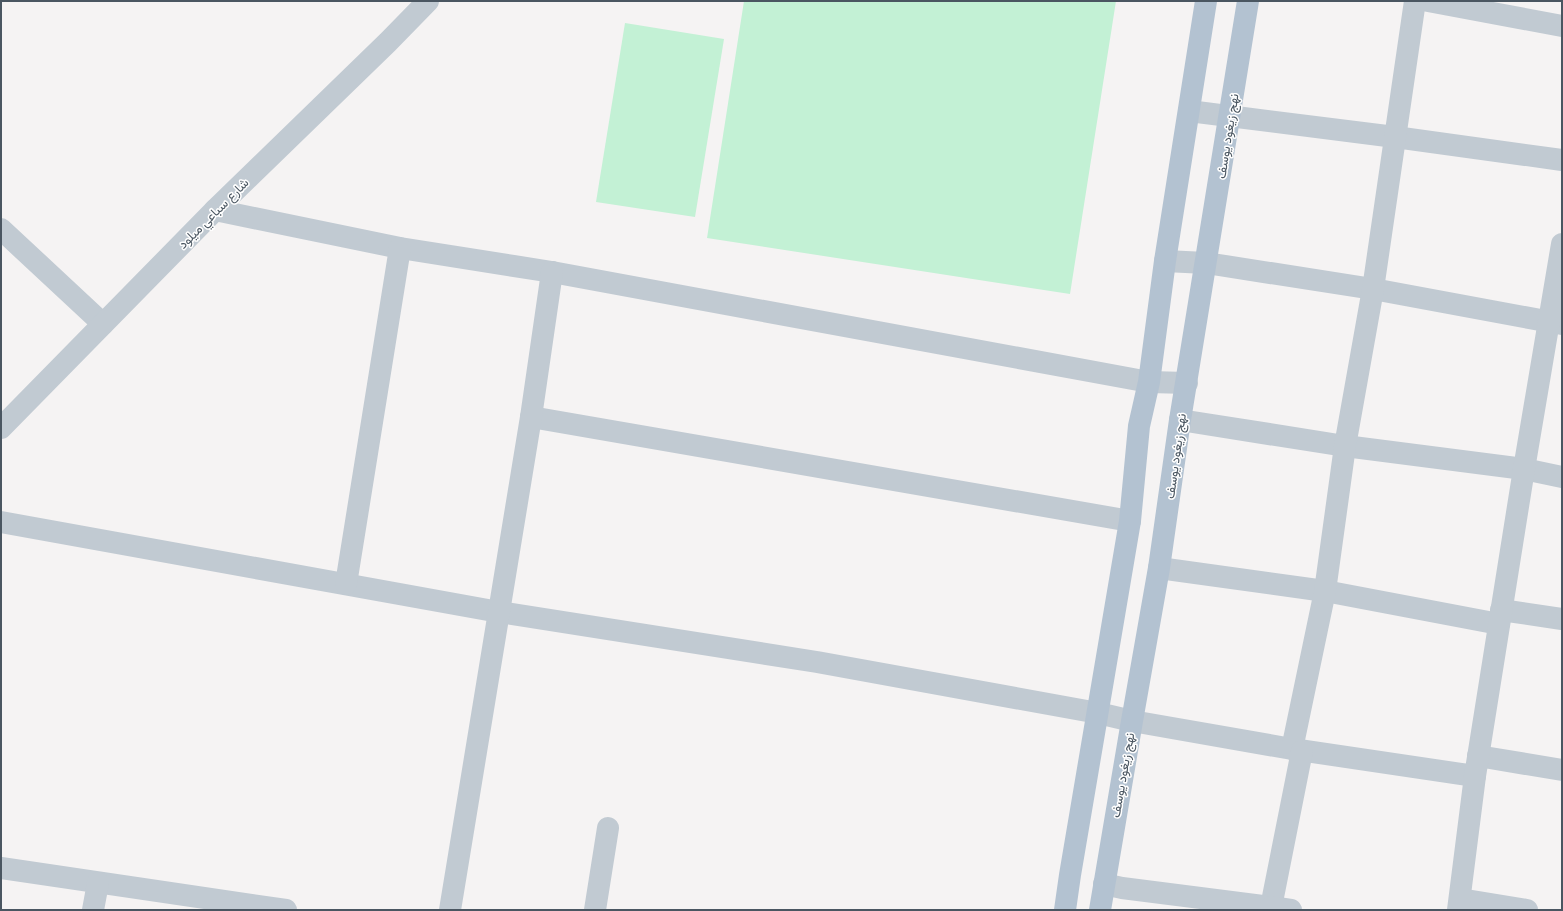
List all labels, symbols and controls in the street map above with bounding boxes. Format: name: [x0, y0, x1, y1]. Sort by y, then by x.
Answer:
street label: نهج زيغود يوسف: [1214, 92, 1244, 180]
street label: شارع سباعي ميلود: [176, 176, 254, 254]
street label: نهج زيغود يوسف: [1163, 412, 1191, 500]
street label: نهج زيغود يوسف: [1109, 731, 1139, 819]

